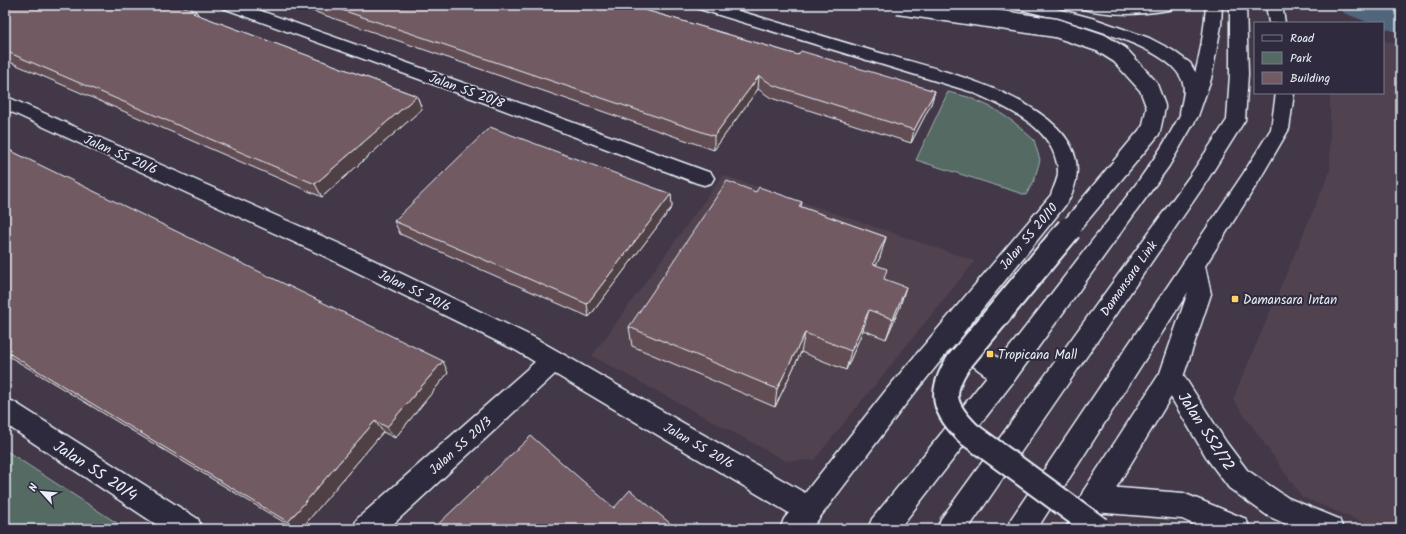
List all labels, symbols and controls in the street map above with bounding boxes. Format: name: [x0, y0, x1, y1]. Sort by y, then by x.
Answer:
legend: [1254, 22, 1384, 94]
text: Road: [1290, 29, 1315, 48]
text: Park: [1290, 49, 1312, 68]
street label: Jalan SS 20/8: [426, 68, 507, 115]
text: Building: [1290, 69, 1330, 88]
street label: Jalan SS 20/6: [80, 130, 161, 181]
street label: Jalan SS 20/10: [995, 198, 1064, 275]
street label: Damansara Link: [1095, 236, 1164, 321]
street label: Jalan SS 20/6: [374, 265, 454, 318]
place label: Damansara Intan: [1243, 290, 1337, 311]
marker: Damansara Intan: [1230, 294, 1240, 304]
place label: Tropicana Mall: [998, 345, 1077, 366]
marker: Tropicana Mall: [985, 349, 995, 359]
street label: Jalan SS2/72: [1171, 387, 1241, 476]
street label: Jalan SS 20/3: [425, 412, 497, 480]
street label: Jalan SS 20/6: [659, 418, 737, 475]
street label: Jalan SS 20/4: [48, 434, 143, 508]
north arrow: [22, 472, 62, 512]
text: N: [24, 481, 44, 495]

